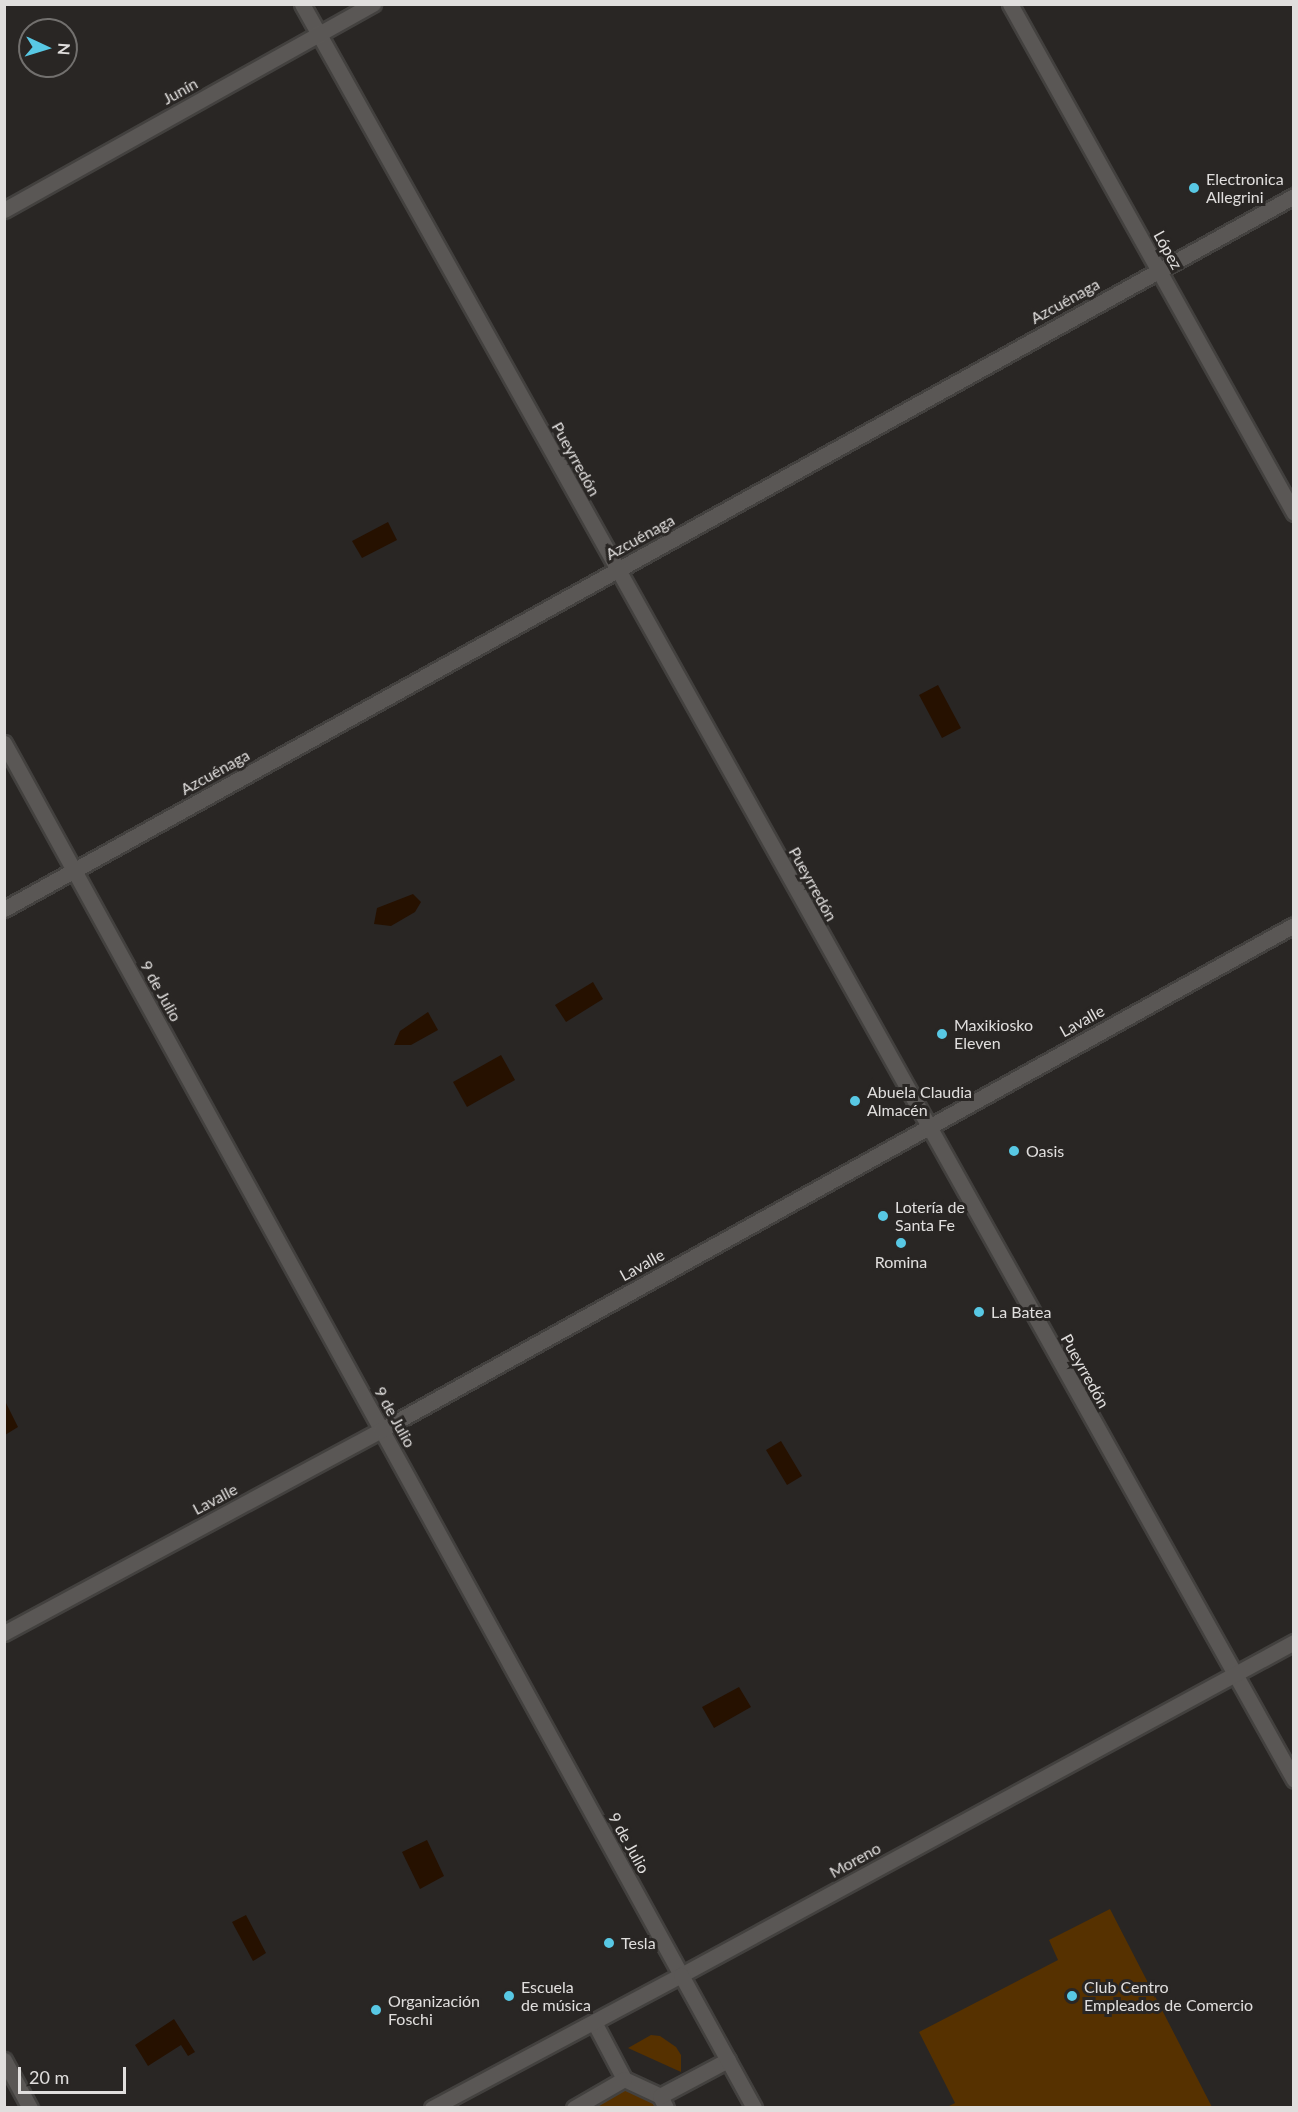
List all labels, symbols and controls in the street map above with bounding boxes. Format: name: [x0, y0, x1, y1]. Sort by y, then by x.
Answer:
north arrow: [18, 18, 78, 78]
text: N: [55, 42, 74, 56]
street label: Junín: [159, 74, 201, 108]
place label: Electronica Allegrini: [1206, 169, 1284, 207]
marker: Electronica Allegrini: [1187, 181, 1201, 195]
street label: López: [1150, 227, 1186, 273]
street label: Azcuénaga: [1027, 274, 1103, 328]
street label: Pueyrredón: [548, 419, 604, 499]
street label: Azcuénaga: [602, 510, 678, 564]
street label: Azcuénaga: [177, 745, 253, 799]
street label: Pueyrredón: [785, 844, 841, 924]
street label: 9 de Julio: [136, 957, 186, 1025]
street label: Lavalle: [1056, 1001, 1108, 1041]
place label: Maxikiosko Eleven: [954, 1015, 1033, 1053]
marker: Maxikiosko Eleven: [935, 1027, 949, 1041]
place label: Abuela Claudia Almacén: [867, 1082, 972, 1120]
marker: Abuela Claudia Almacén: [848, 1094, 862, 1108]
place label: Oasis: [1026, 1141, 1064, 1161]
marker: Oasis: [1007, 1144, 1021, 1158]
place label: Lotería de Santa Fe: [895, 1197, 965, 1235]
marker: Lotería de Santa Fe: [876, 1209, 890, 1223]
marker: Romina: [894, 1236, 908, 1250]
street label: Lavalle: [616, 1245, 668, 1285]
place label: Romina: [875, 1252, 927, 1272]
place label: La Batea: [991, 1302, 1051, 1322]
marker: La Batea: [972, 1305, 986, 1319]
street label: Pueyrredón: [1057, 1331, 1113, 1411]
street label: 9 de Julio: [370, 1383, 420, 1451]
street label: Lavalle: [189, 1479, 241, 1519]
street label: 9 de Julio: [604, 1809, 654, 1877]
street label: Moreno: [826, 1838, 884, 1882]
place label: Tesla: [621, 1933, 656, 1953]
marker: Tesla: [602, 1936, 616, 1950]
place label: Escuela de música: [521, 1977, 591, 2015]
place label: Club Centro Empleados de Comercio: [1084, 1977, 1253, 2015]
marker: Escuela de música: [502, 1989, 516, 2003]
marker: Club Centro Empleados de Comercio: [1065, 1989, 1079, 2003]
place label: Organización Foschi: [388, 1991, 480, 2029]
marker: Organización Foschi: [369, 2003, 383, 2017]
scale bar: [21, 2055, 129, 2093]
text: 20 m: [29, 2066, 69, 2088]

